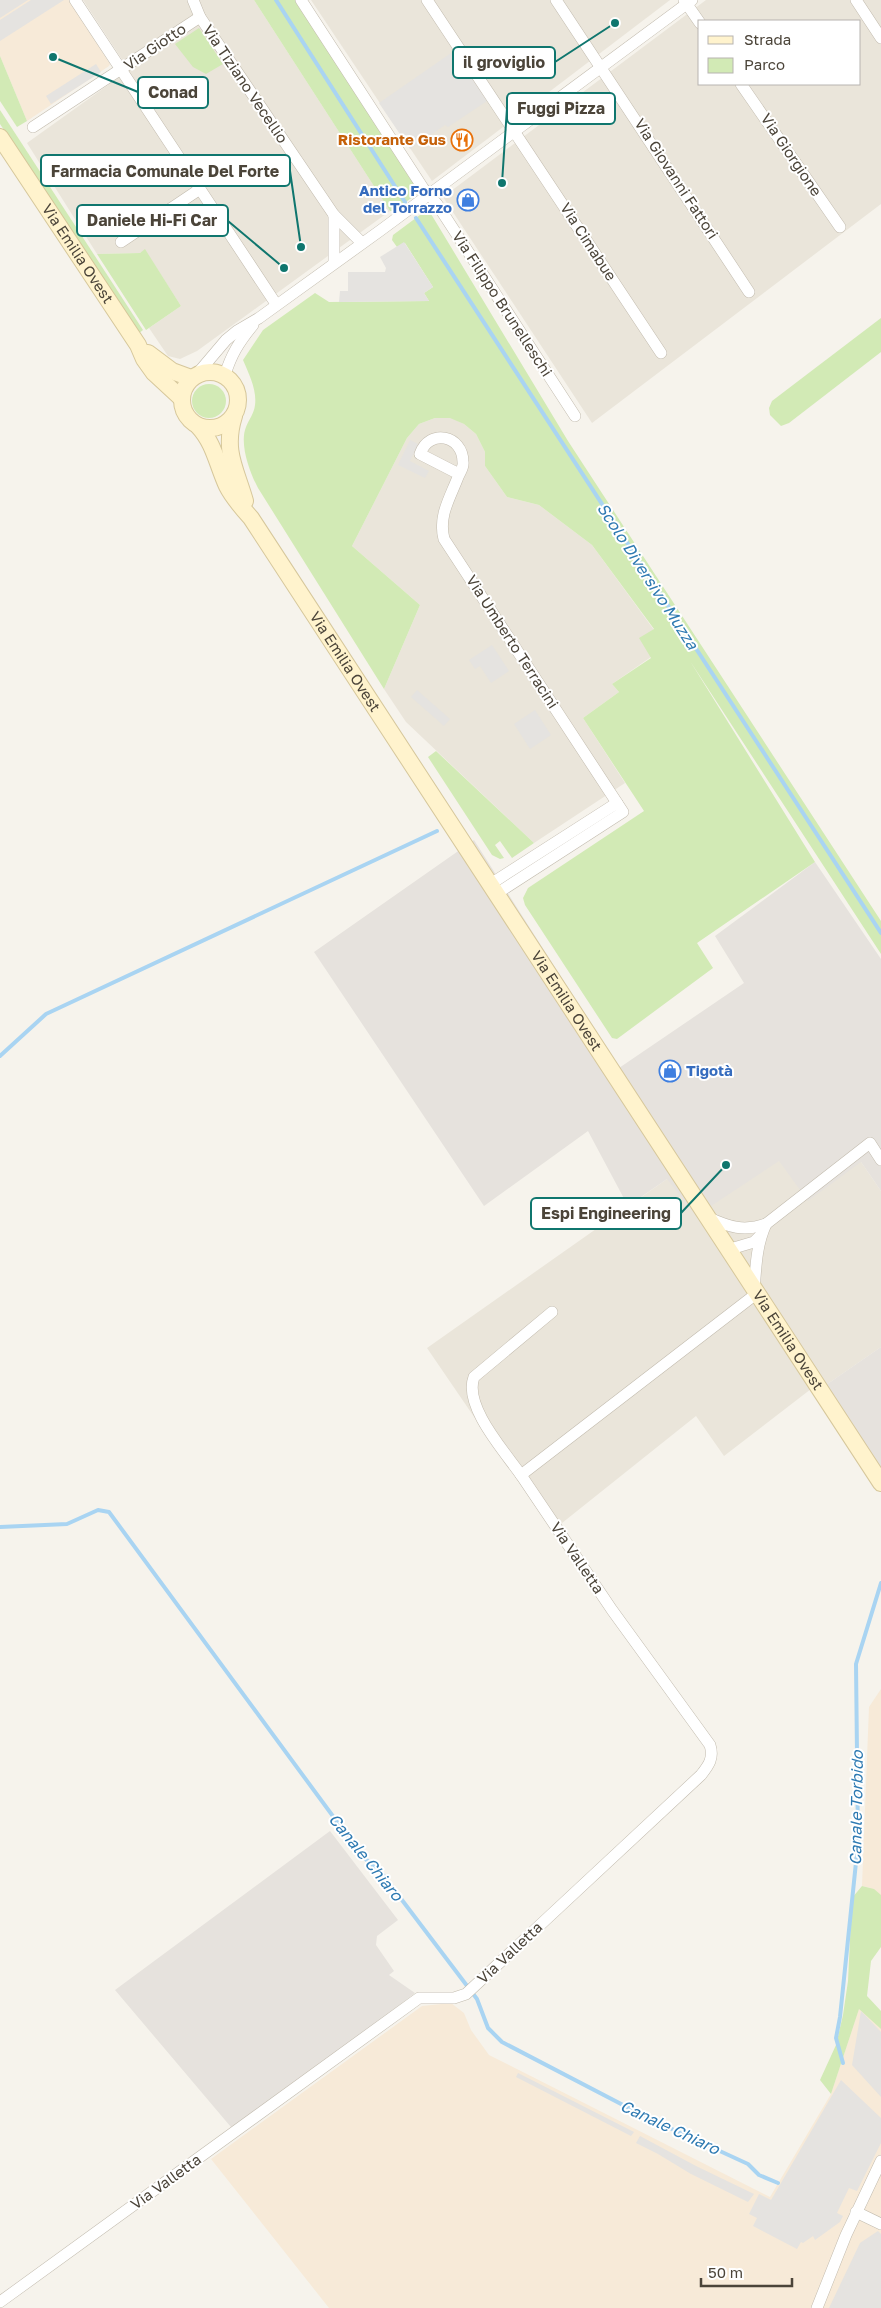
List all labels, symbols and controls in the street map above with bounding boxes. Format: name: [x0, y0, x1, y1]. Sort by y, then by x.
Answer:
street label: Via Giotto: [120, 19, 189, 73]
legend: [698, 20, 861, 85]
street label: Via Tiziano Vecellio: [199, 21, 292, 146]
text: Strada: [744, 30, 791, 48]
callout: il groviglio: [453, 47, 555, 78]
text: il groviglio: [463, 52, 545, 72]
text: Parco: [744, 55, 785, 73]
callout: Conad: [138, 77, 208, 108]
text: Conad: [148, 82, 198, 102]
callout: Fuggi Pizza: [507, 93, 615, 124]
text: Fuggi Pizza: [517, 98, 605, 118]
street label: Via Giorgione: [758, 110, 826, 199]
street label: Via Giovanni Fattori: [631, 115, 722, 242]
restaurant icon: Ristorante Gus: [450, 128, 474, 152]
place label: Ristorante Gus: [338, 130, 446, 148]
callout: Farmacia Comunale Del Forte: [41, 155, 290, 186]
text: Farmacia Comunale Del Forte: [51, 161, 279, 181]
place label: Antico Forno del Torrazzo: [359, 181, 452, 216]
shop icon: Antico Forno del Torrazzo: [456, 188, 480, 212]
street label: Via Cimabue: [557, 199, 621, 284]
street label: Via Emilia Ovest: [39, 200, 118, 306]
callout: Daniele Hi-Fi Car: [77, 205, 228, 236]
text: Daniele Hi-Fi Car: [87, 210, 217, 230]
street label: Via Filippo Brunelleschi: [449, 227, 557, 380]
water label: Scolo Diversivo Muzza: [593, 499, 703, 654]
street label: Via Umberto Terracini: [463, 571, 563, 712]
street label: Via Emilia Ovest: [307, 608, 385, 715]
street label: Via Emilia Ovest: [528, 947, 606, 1054]
shop icon: Tigotà: [658, 1059, 682, 1083]
place label: Tigotà: [686, 1061, 733, 1079]
callout: Espi Engineering: [531, 1198, 681, 1229]
text: Espi Engineering: [541, 1203, 671, 1223]
street label: Via Emilia Ovest: [749, 1286, 828, 1393]
street label: Via Valletta: [547, 1518, 608, 1597]
water label: Canale Torbido: [845, 1749, 867, 1866]
water label: Canale Chiaro: [325, 1809, 408, 1906]
street label: Via Valletta: [473, 1918, 546, 1987]
water label: Canale Chiaro: [617, 2095, 724, 2159]
street label: Via Valletta: [127, 2150, 204, 2213]
scale bar: [701, 2256, 792, 2288]
text: 50 m: [708, 2263, 743, 2281]

